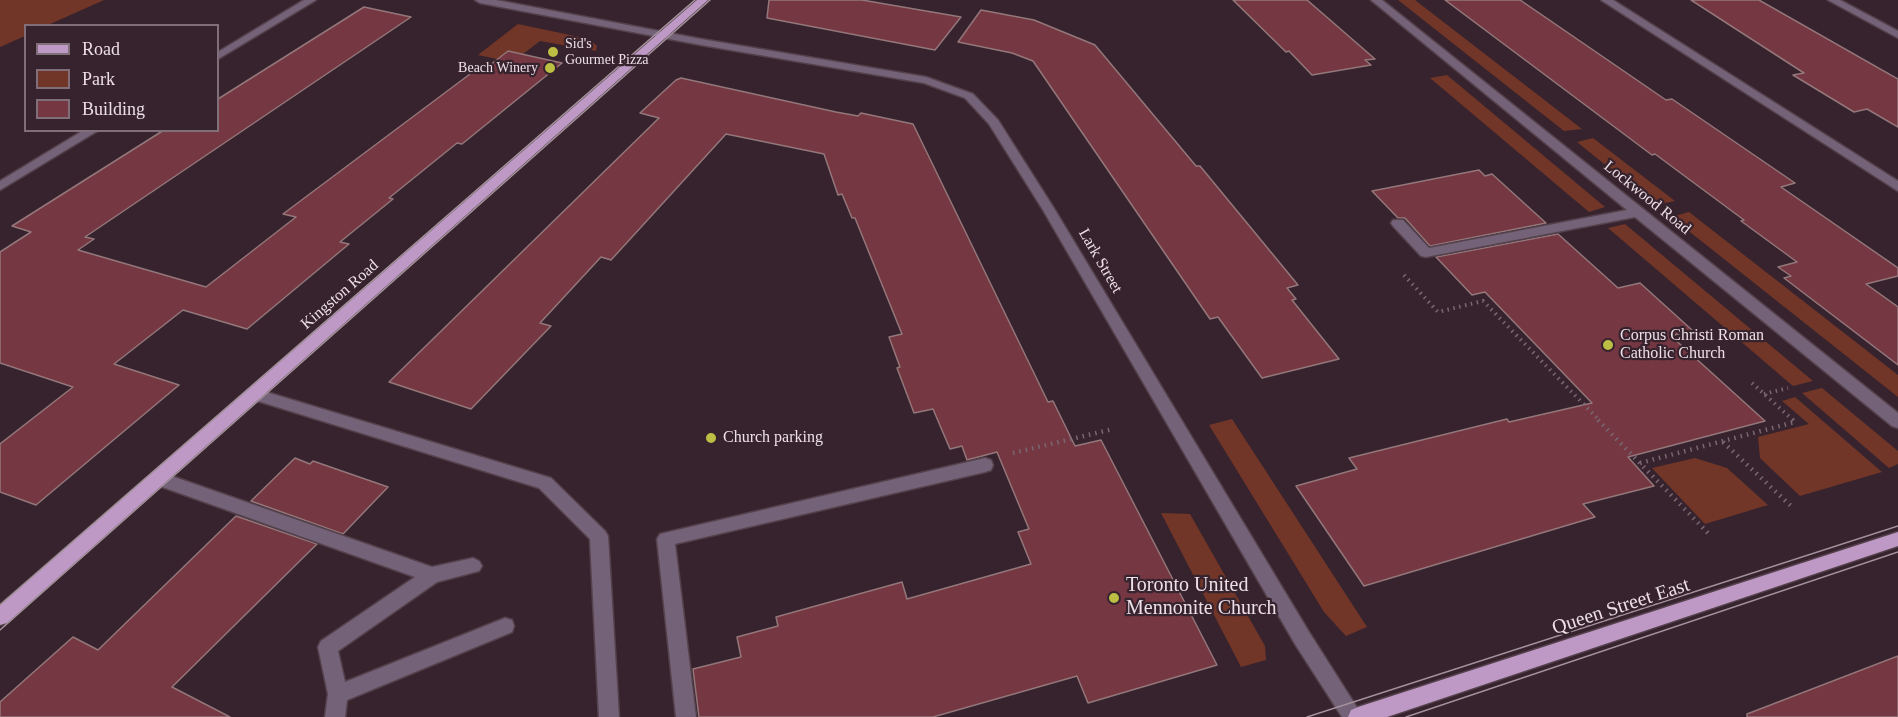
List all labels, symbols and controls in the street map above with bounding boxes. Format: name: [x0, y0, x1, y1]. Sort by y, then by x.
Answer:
legend: [24, 24, 219, 132]
place label: Sid's Gourmet Pizza: [565, 36, 649, 68]
text: Road: [82, 39, 120, 59]
marker: Sid's Gourmet Pizza: [546, 45, 560, 59]
place label: Beach Winery: [458, 60, 538, 76]
marker: Beach Winery: [543, 61, 557, 75]
text: Park: [82, 69, 115, 89]
text: Building: [82, 99, 145, 119]
street label: Lockwood Road: [1600, 157, 1694, 239]
street label: Lark Street: [1074, 225, 1126, 297]
street label: Kingston Road: [297, 256, 383, 334]
place label: Corpus Christi Roman Catholic Church: [1620, 326, 1764, 364]
marker: Corpus Christi Roman Catholic Church: [1601, 338, 1615, 352]
place label: Church parking: [723, 428, 823, 448]
marker: Church parking: [704, 431, 718, 445]
street label: Queen Street East: [1549, 573, 1693, 641]
place label: Toronto United Mennonite Church: [1126, 574, 1277, 621]
marker: Toronto United Mennonite Church: [1107, 591, 1121, 605]

